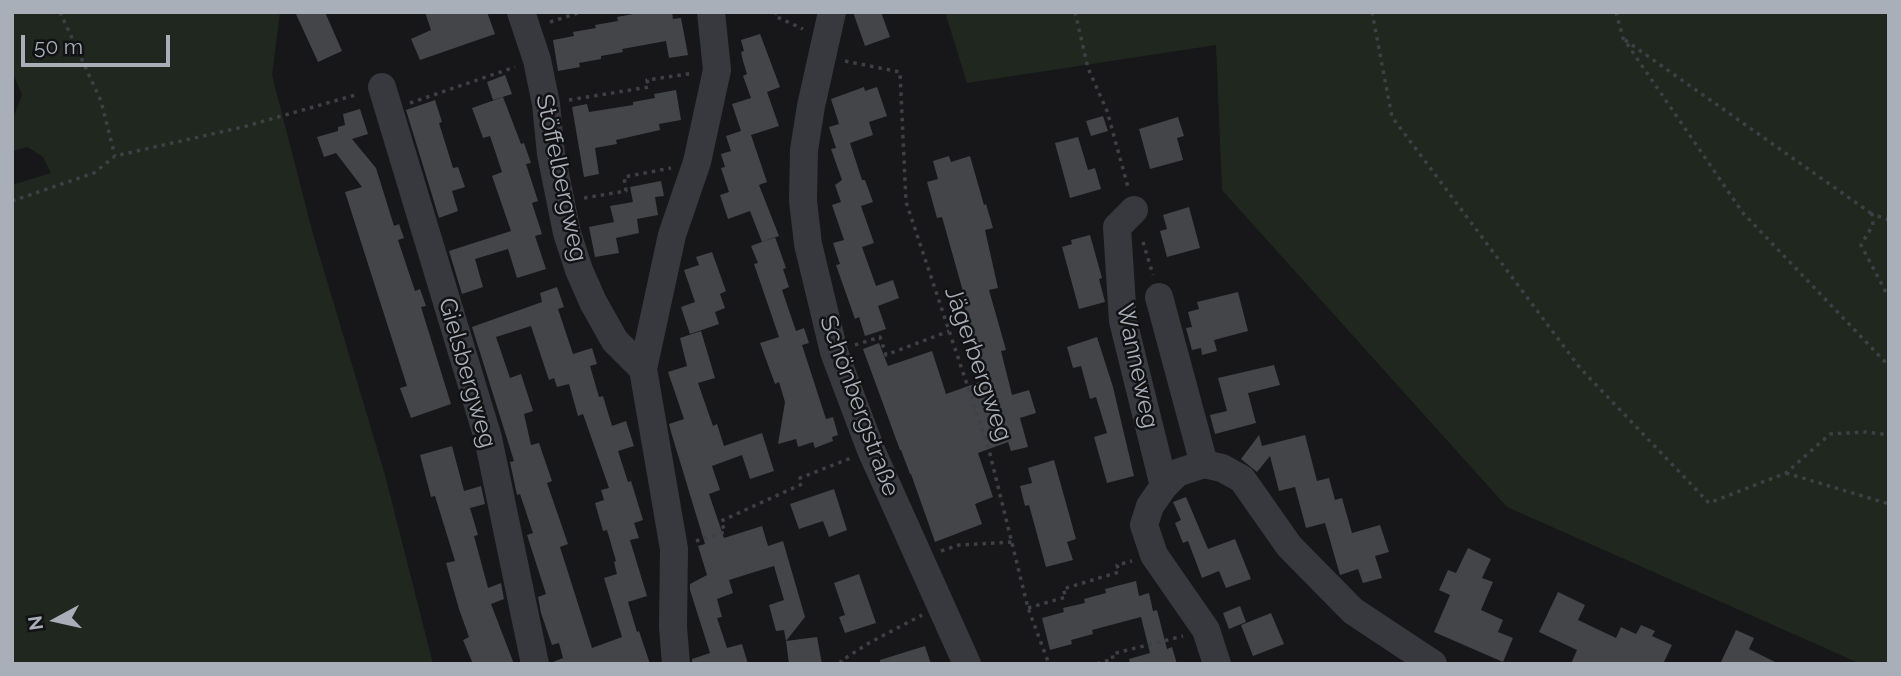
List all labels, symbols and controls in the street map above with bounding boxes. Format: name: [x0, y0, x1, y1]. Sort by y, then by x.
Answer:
scale bar: [24, 21, 173, 65]
text: 50 m: [34, 34, 83, 59]
street label: Stöffelbergweg: [529, 92, 593, 264]
street label: Jägerbergweg: [938, 283, 1018, 445]
street label: Gielsbergweg: [432, 295, 502, 451]
street label: Wanneweg: [1110, 301, 1164, 431]
street label: Schönbergstraße: [813, 312, 905, 500]
north arrow: [21, 585, 91, 655]
text: N: [23, 614, 47, 632]

